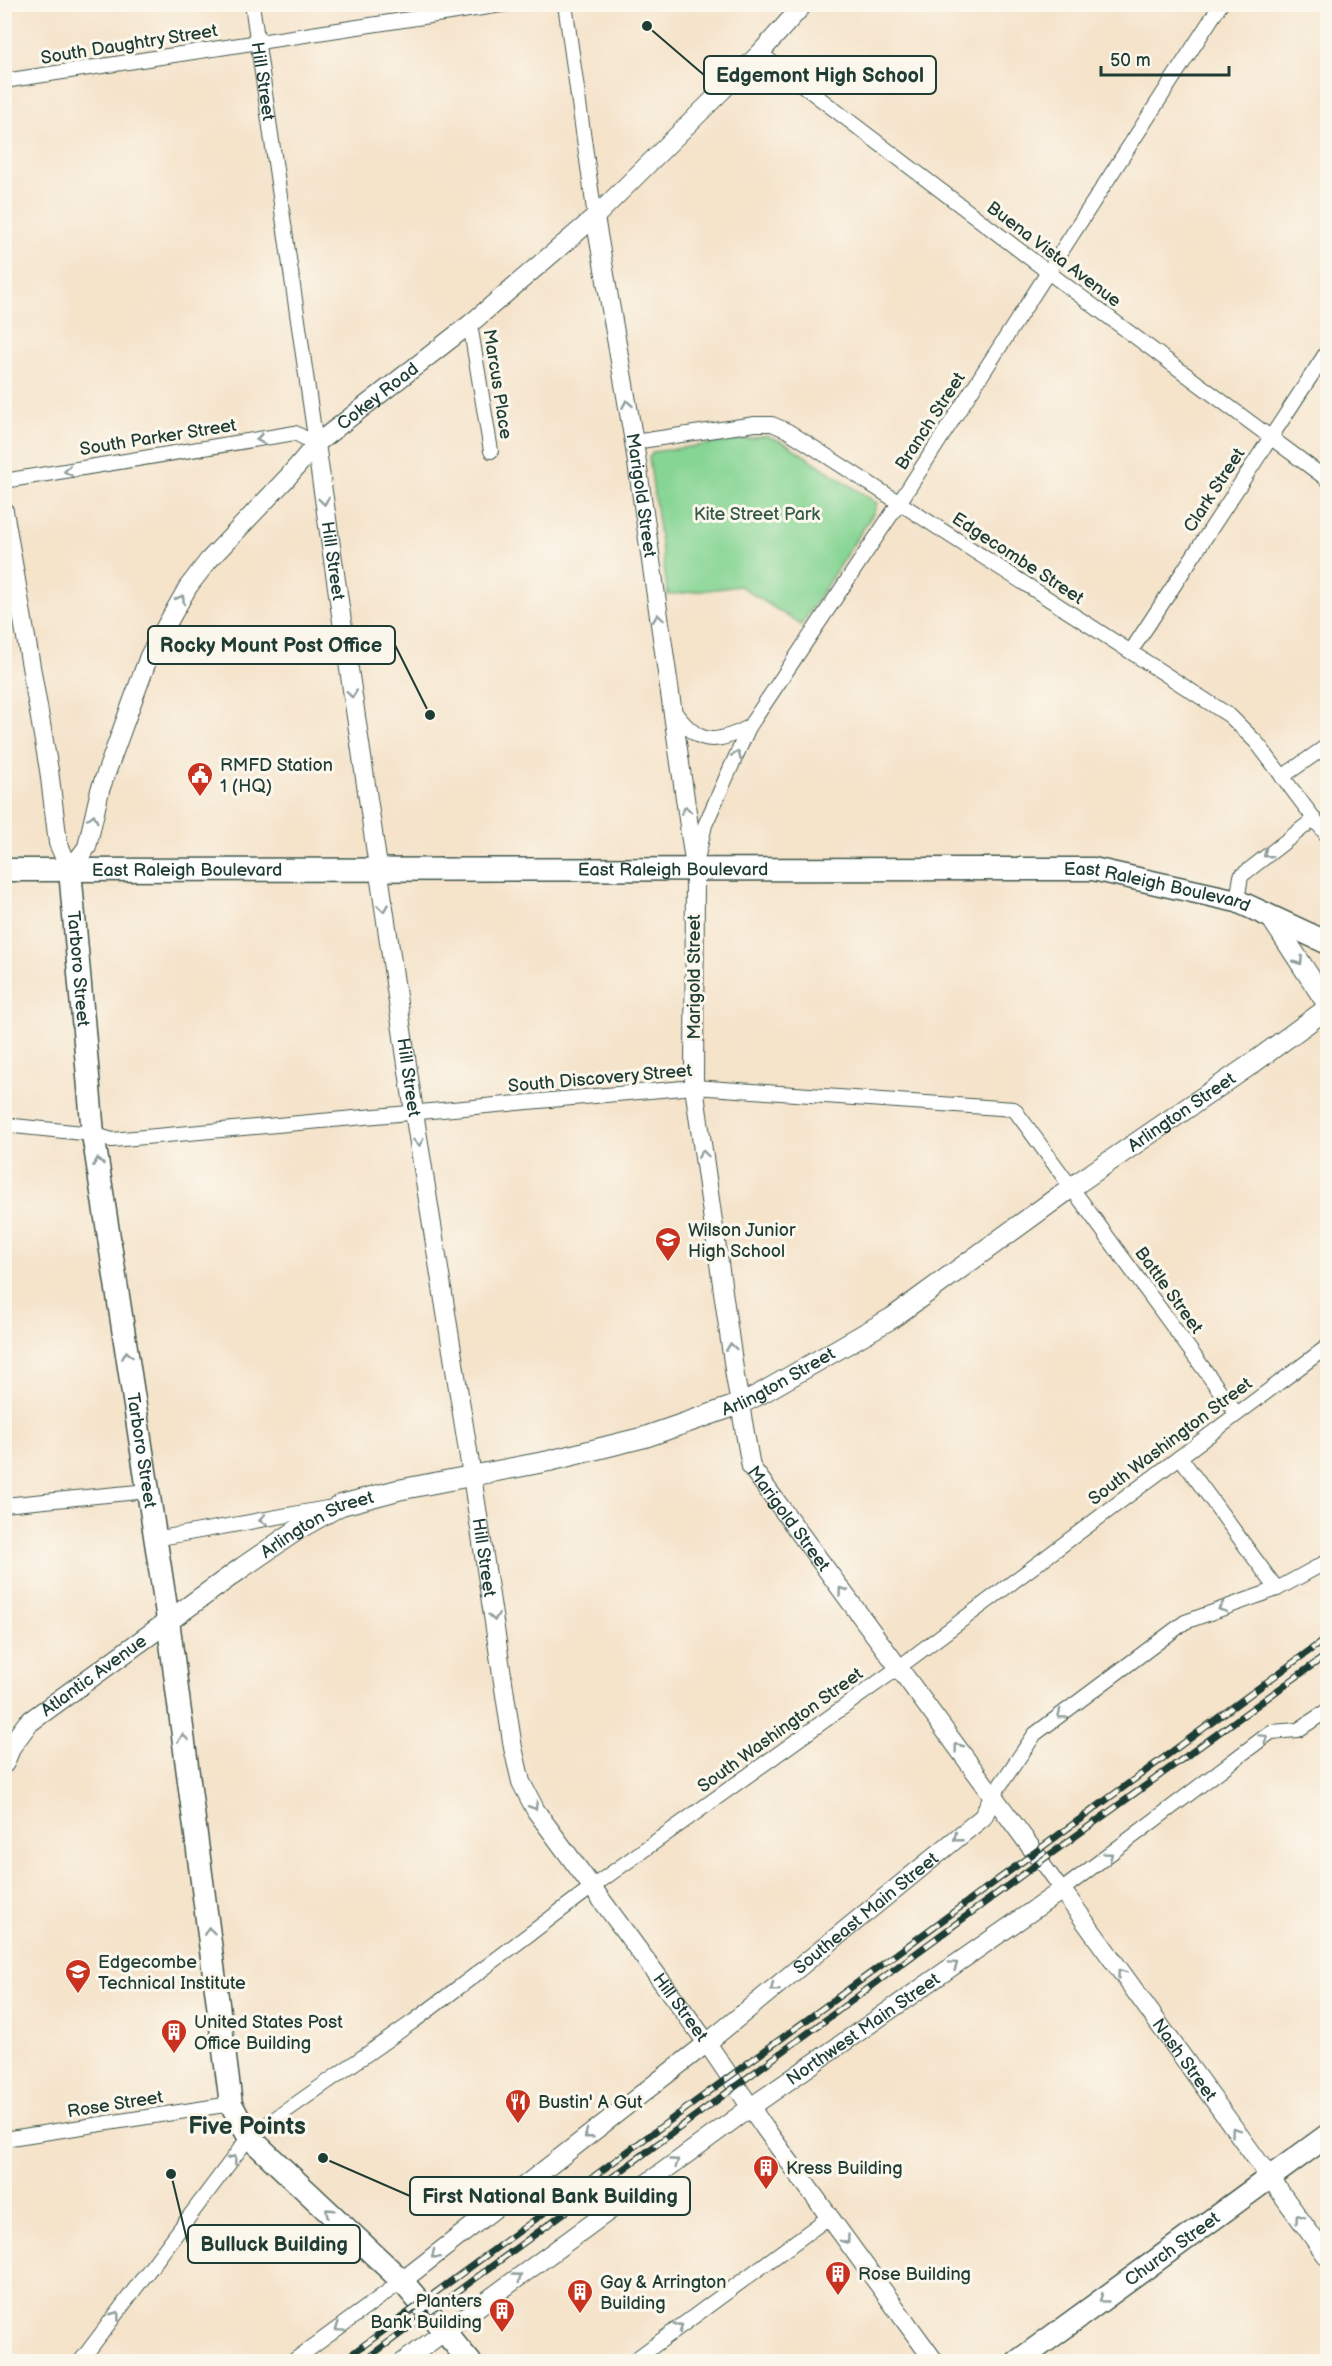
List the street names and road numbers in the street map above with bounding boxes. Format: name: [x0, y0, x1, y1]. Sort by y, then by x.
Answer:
street label: South Daughtry Street: [39, 20, 219, 69]
street label: Hill Street: [247, 40, 279, 123]
street label: Buena Vista Avenue: [983, 197, 1125, 312]
street label: Marcus Place: [478, 328, 517, 441]
street label: Cokey Road: [333, 358, 423, 435]
street label: Branch Street: [891, 368, 970, 474]
street label: South Parker Street: [78, 415, 238, 460]
street label: Marigold Street: [622, 431, 660, 559]
street label: Clark Street: [1179, 444, 1250, 536]
street label: Edgecombe Street: [948, 508, 1088, 609]
street label: Hill Street: [316, 520, 349, 602]
street label: East Raleigh Boulevard: [578, 859, 768, 880]
street label: East Raleigh Boulevard: [1064, 859, 1254, 917]
street label: East Raleigh Boulevard: [92, 860, 282, 881]
street label: Tarboro Street: [63, 910, 94, 1028]
street label: Marigold Street: [684, 914, 705, 1040]
street label: Hill Street: [392, 1036, 425, 1119]
street label: South Discovery Street: [507, 1060, 693, 1097]
street label: Arlington Street: [1124, 1068, 1240, 1157]
street label: Battle Street: [1130, 1243, 1207, 1338]
street label: Arlington Street: [719, 1343, 839, 1421]
street label: South Washington Street: [1084, 1373, 1256, 1510]
street label: Tarboro Street: [122, 1391, 161, 1510]
street label: Marigold Street: [743, 1462, 834, 1576]
street label: Arlington Street: [257, 1487, 376, 1563]
street label: Hill Street: [467, 1517, 500, 1599]
street label: Atlantic Avenue: [37, 1630, 151, 1721]
street label: South Washington Street: [694, 1663, 867, 1797]
street label: Southeast Main Street: [789, 1848, 943, 1979]
street label: Northwest Main Street: [783, 1968, 944, 2090]
street label: Hill Street: [648, 1969, 712, 2046]
street label: Nash Street: [1147, 2015, 1221, 2106]
street label: Rose Street: [66, 2086, 165, 2122]
street label: Church Street: [1121, 2207, 1224, 2291]

